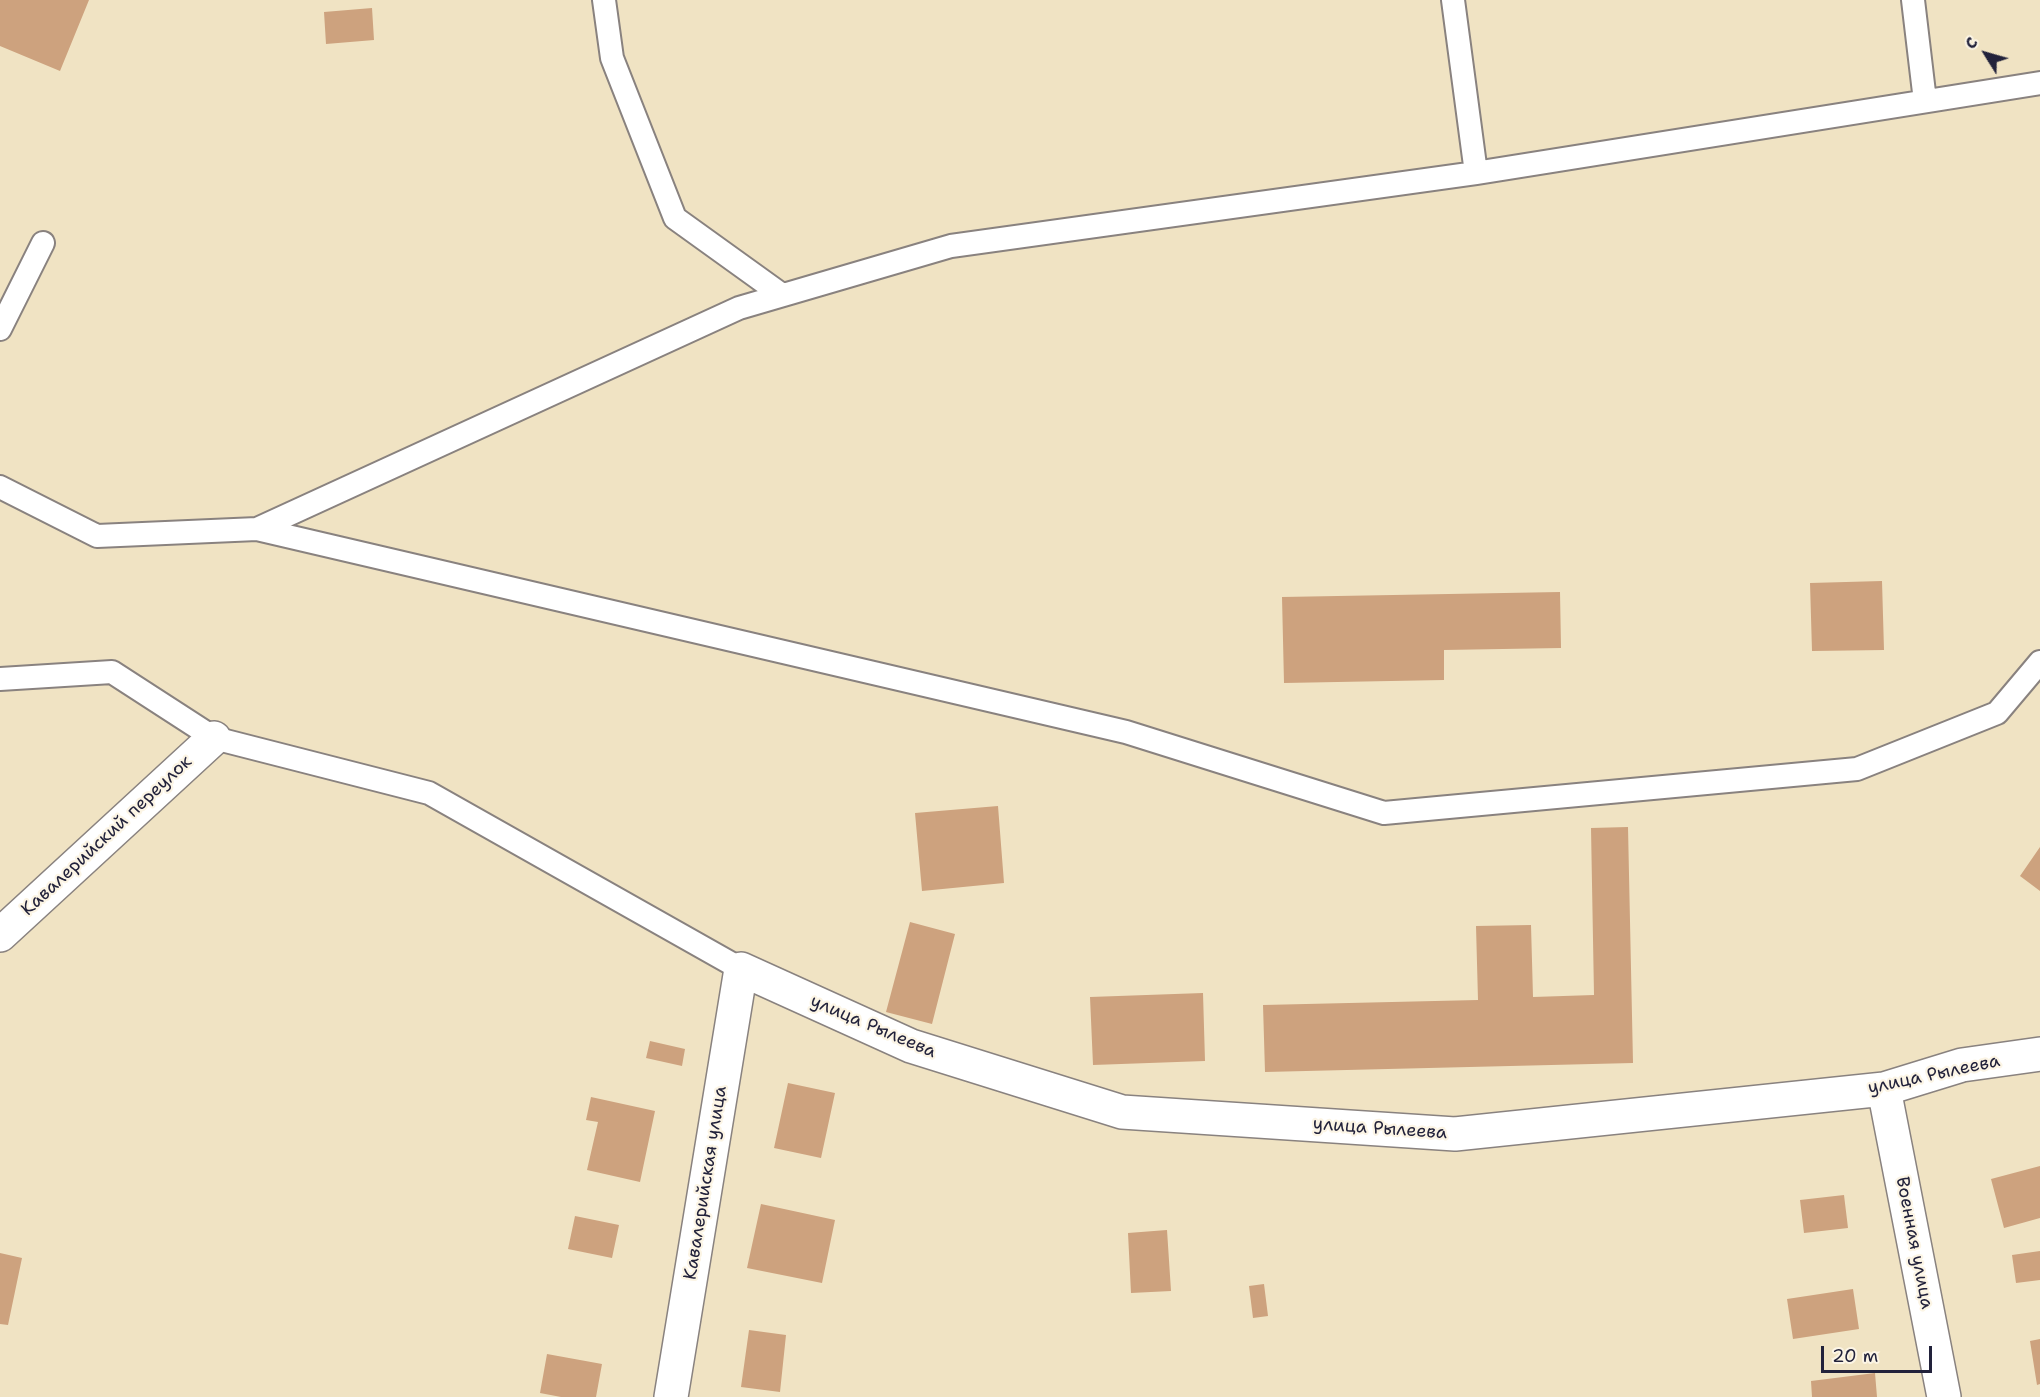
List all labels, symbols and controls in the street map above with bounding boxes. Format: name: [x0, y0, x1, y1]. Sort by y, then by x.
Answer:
north arrow: [1956, 24, 2016, 84]
text: С: [1960, 33, 1983, 53]
street label: Кавалерийский переулок: [17, 751, 197, 921]
street label: улица Рылеева: [807, 991, 939, 1063]
street label: улица Рылеева: [1866, 1050, 2002, 1100]
street label: Кавалерийская улица: [680, 1085, 732, 1281]
street label: улица Рылеева: [1312, 1114, 1448, 1144]
street label: Военная улица: [1891, 1175, 1937, 1311]
scale bar: [1824, 1334, 1935, 1372]
text: 20 m: [1832, 1344, 1878, 1368]

